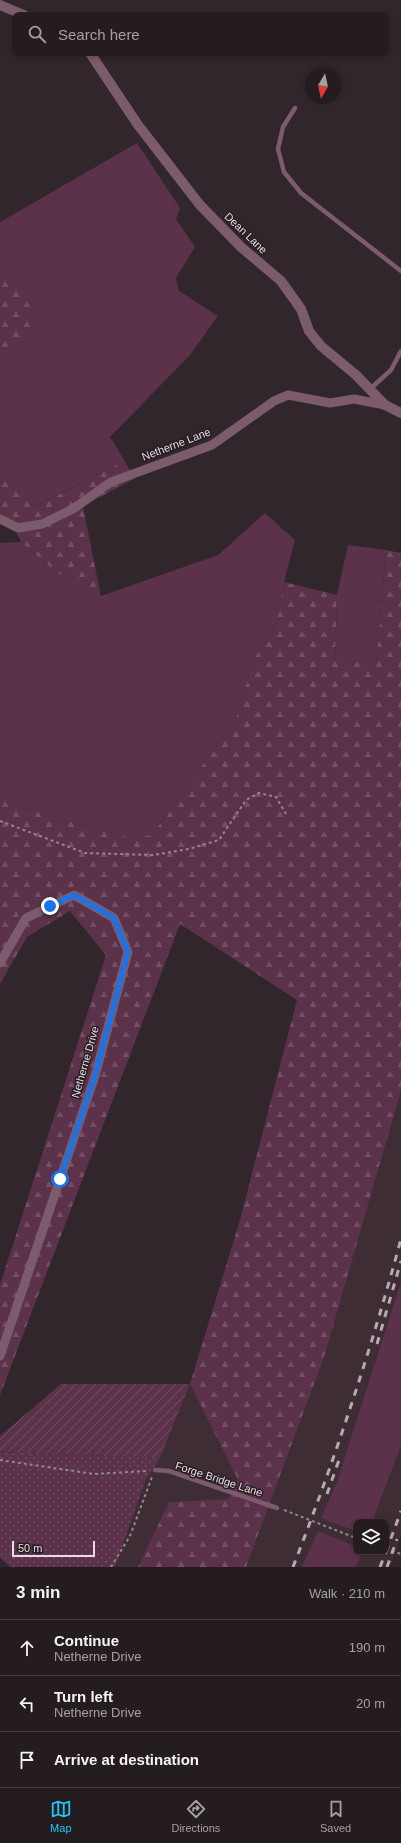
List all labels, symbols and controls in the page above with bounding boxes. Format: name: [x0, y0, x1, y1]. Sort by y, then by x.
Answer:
search box: [12, 12, 389, 56]
icon: search: [26, 23, 48, 45]
text: Search here: [58, 26, 140, 43]
north arrow: [305, 68, 341, 104]
street label: Dean Lane: [222, 210, 270, 256]
street label: Netherne Lane: [140, 425, 212, 463]
route end: [41, 897, 59, 915]
street label: Netherne Drive: [69, 1025, 101, 1099]
route start: [51, 1170, 69, 1188]
street label: Forge Bridge Lane: [174, 1459, 264, 1499]
map controls: [353, 1519, 389, 1555]
button: layers: [353, 1519, 389, 1555]
scale bar: [12, 1539, 95, 1558]
text: 50 m: [18, 1542, 42, 1554]
text: 3 min: [16, 1583, 60, 1602]
text: Walk · 210 m: [309, 1586, 385, 1601]
text: Continue: [54, 1632, 119, 1649]
icon: ahead: [16, 1637, 38, 1659]
text: 190 m: [349, 1640, 385, 1655]
text: Netherne Drive: [54, 1649, 141, 1664]
text: Turn left: [54, 1688, 113, 1705]
icon: left: [16, 1693, 38, 1715]
text: 20 m: [356, 1696, 385, 1711]
text: Netherne Drive: [54, 1705, 141, 1720]
icon: arrive: [16, 1749, 38, 1771]
text: Arrive at destination: [54, 1751, 199, 1768]
tab: Map: [50, 1798, 72, 1834]
tab: Directions: [171, 1798, 220, 1834]
tab: Saved: [320, 1798, 351, 1834]

